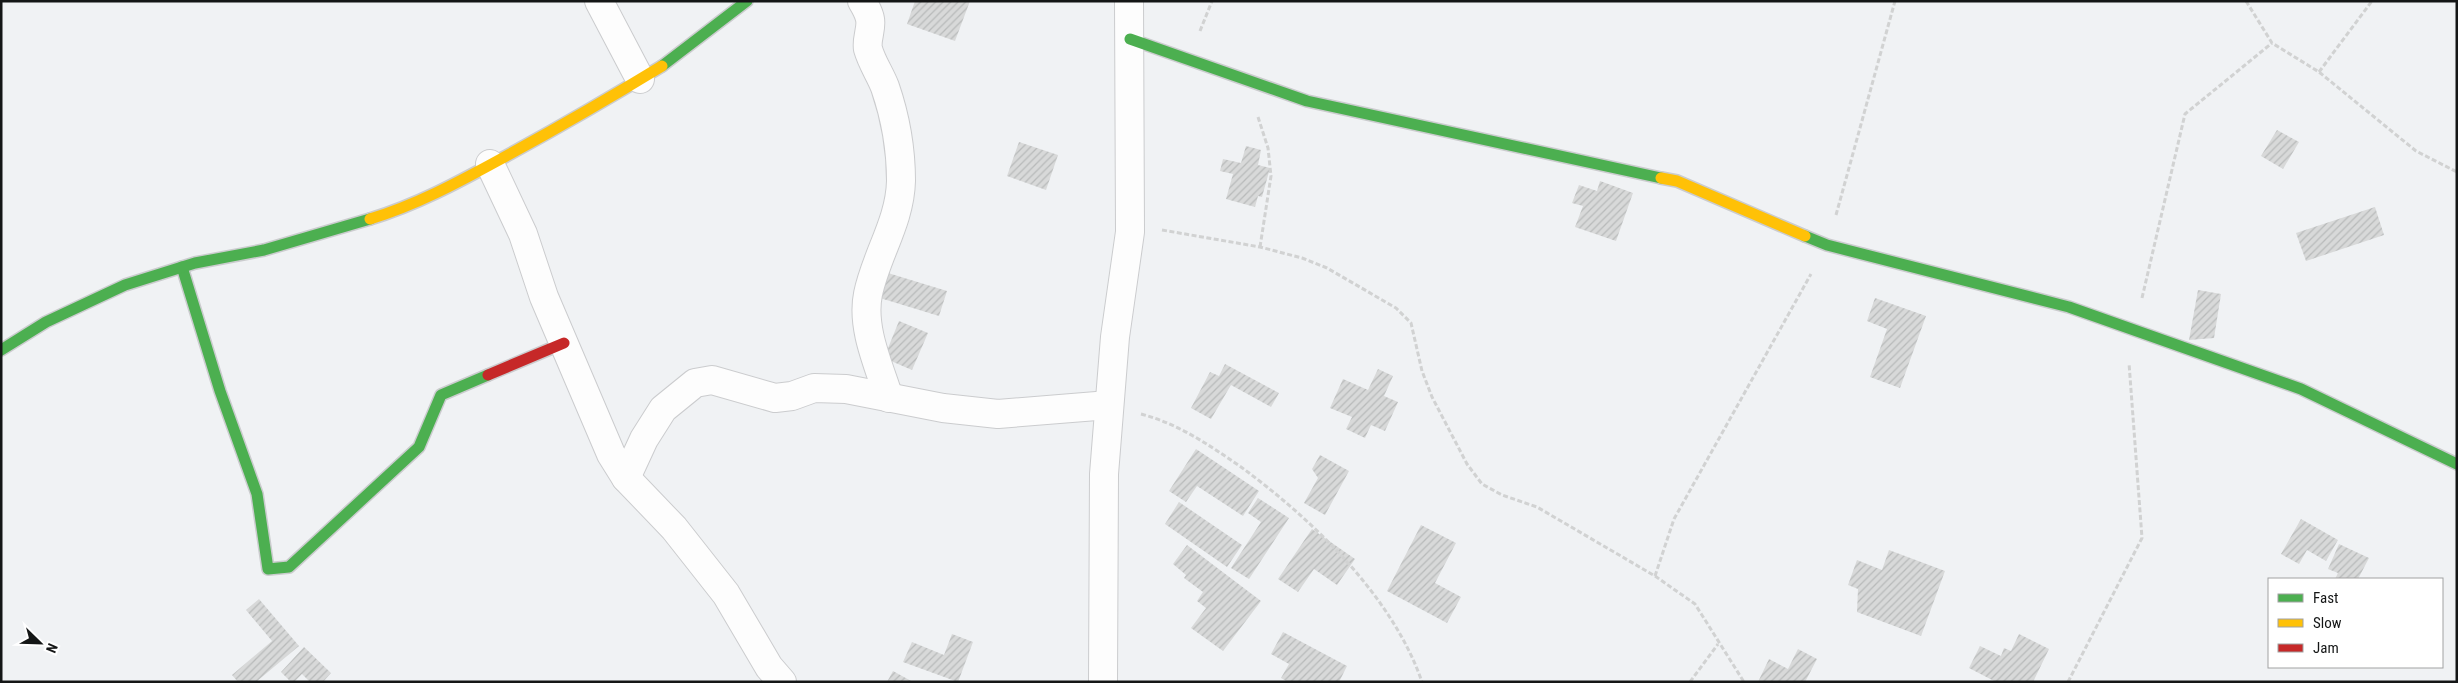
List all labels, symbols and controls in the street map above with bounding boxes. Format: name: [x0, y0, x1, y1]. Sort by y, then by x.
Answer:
legend: [2268, 578, 2443, 668]
text: Fast: [2313, 589, 2338, 607]
text: Slow: [2313, 614, 2342, 632]
north arrow: [15, 618, 65, 668]
text: Jam: [2313, 639, 2339, 657]
text: N: [43, 641, 61, 655]

